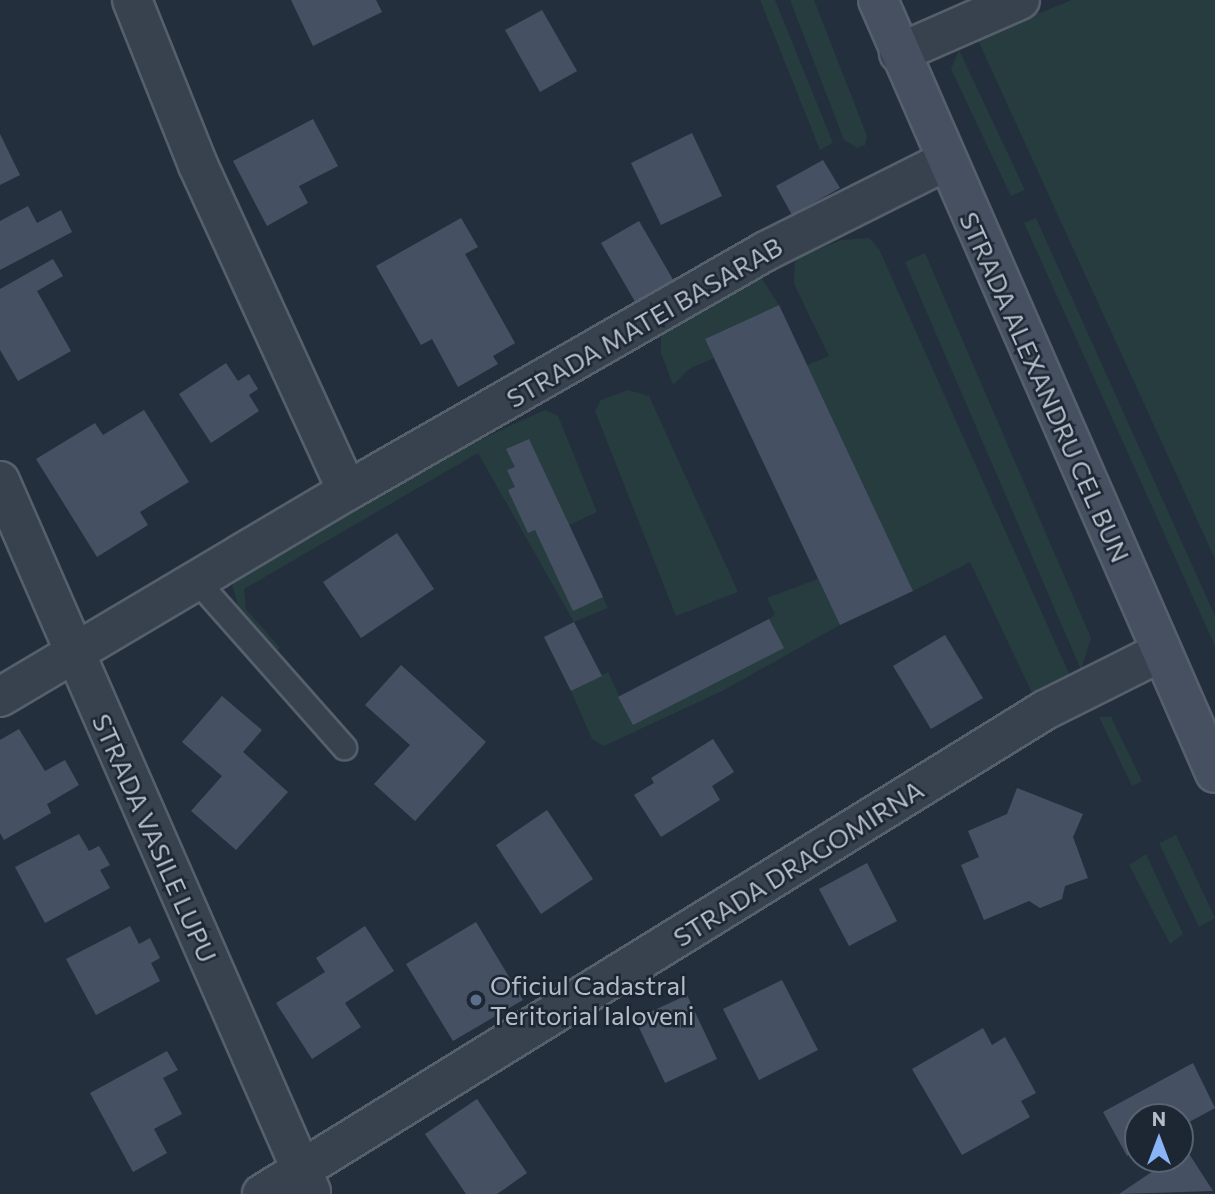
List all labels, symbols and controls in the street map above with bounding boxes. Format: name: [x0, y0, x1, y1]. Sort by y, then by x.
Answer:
street label: STRADA ALEXANDRU CEL BUN: [953, 207, 1137, 567]
street label: STRADA MATEI BASARAB: [501, 230, 787, 414]
street label: STRADA VASILE LUPU: [86, 709, 224, 967]
street label: STRADA DRAGOMIRNA: [667, 773, 929, 953]
place label: Oficiul Cadastral Teritorial Ialoveni: [490, 969, 694, 1030]
marker: Oficiul Cadastral Teritorial Ialoveni: [468, 992, 484, 1008]
north arrow: [1124, 1103, 1194, 1173]
text: N: [1152, 1107, 1166, 1130]

